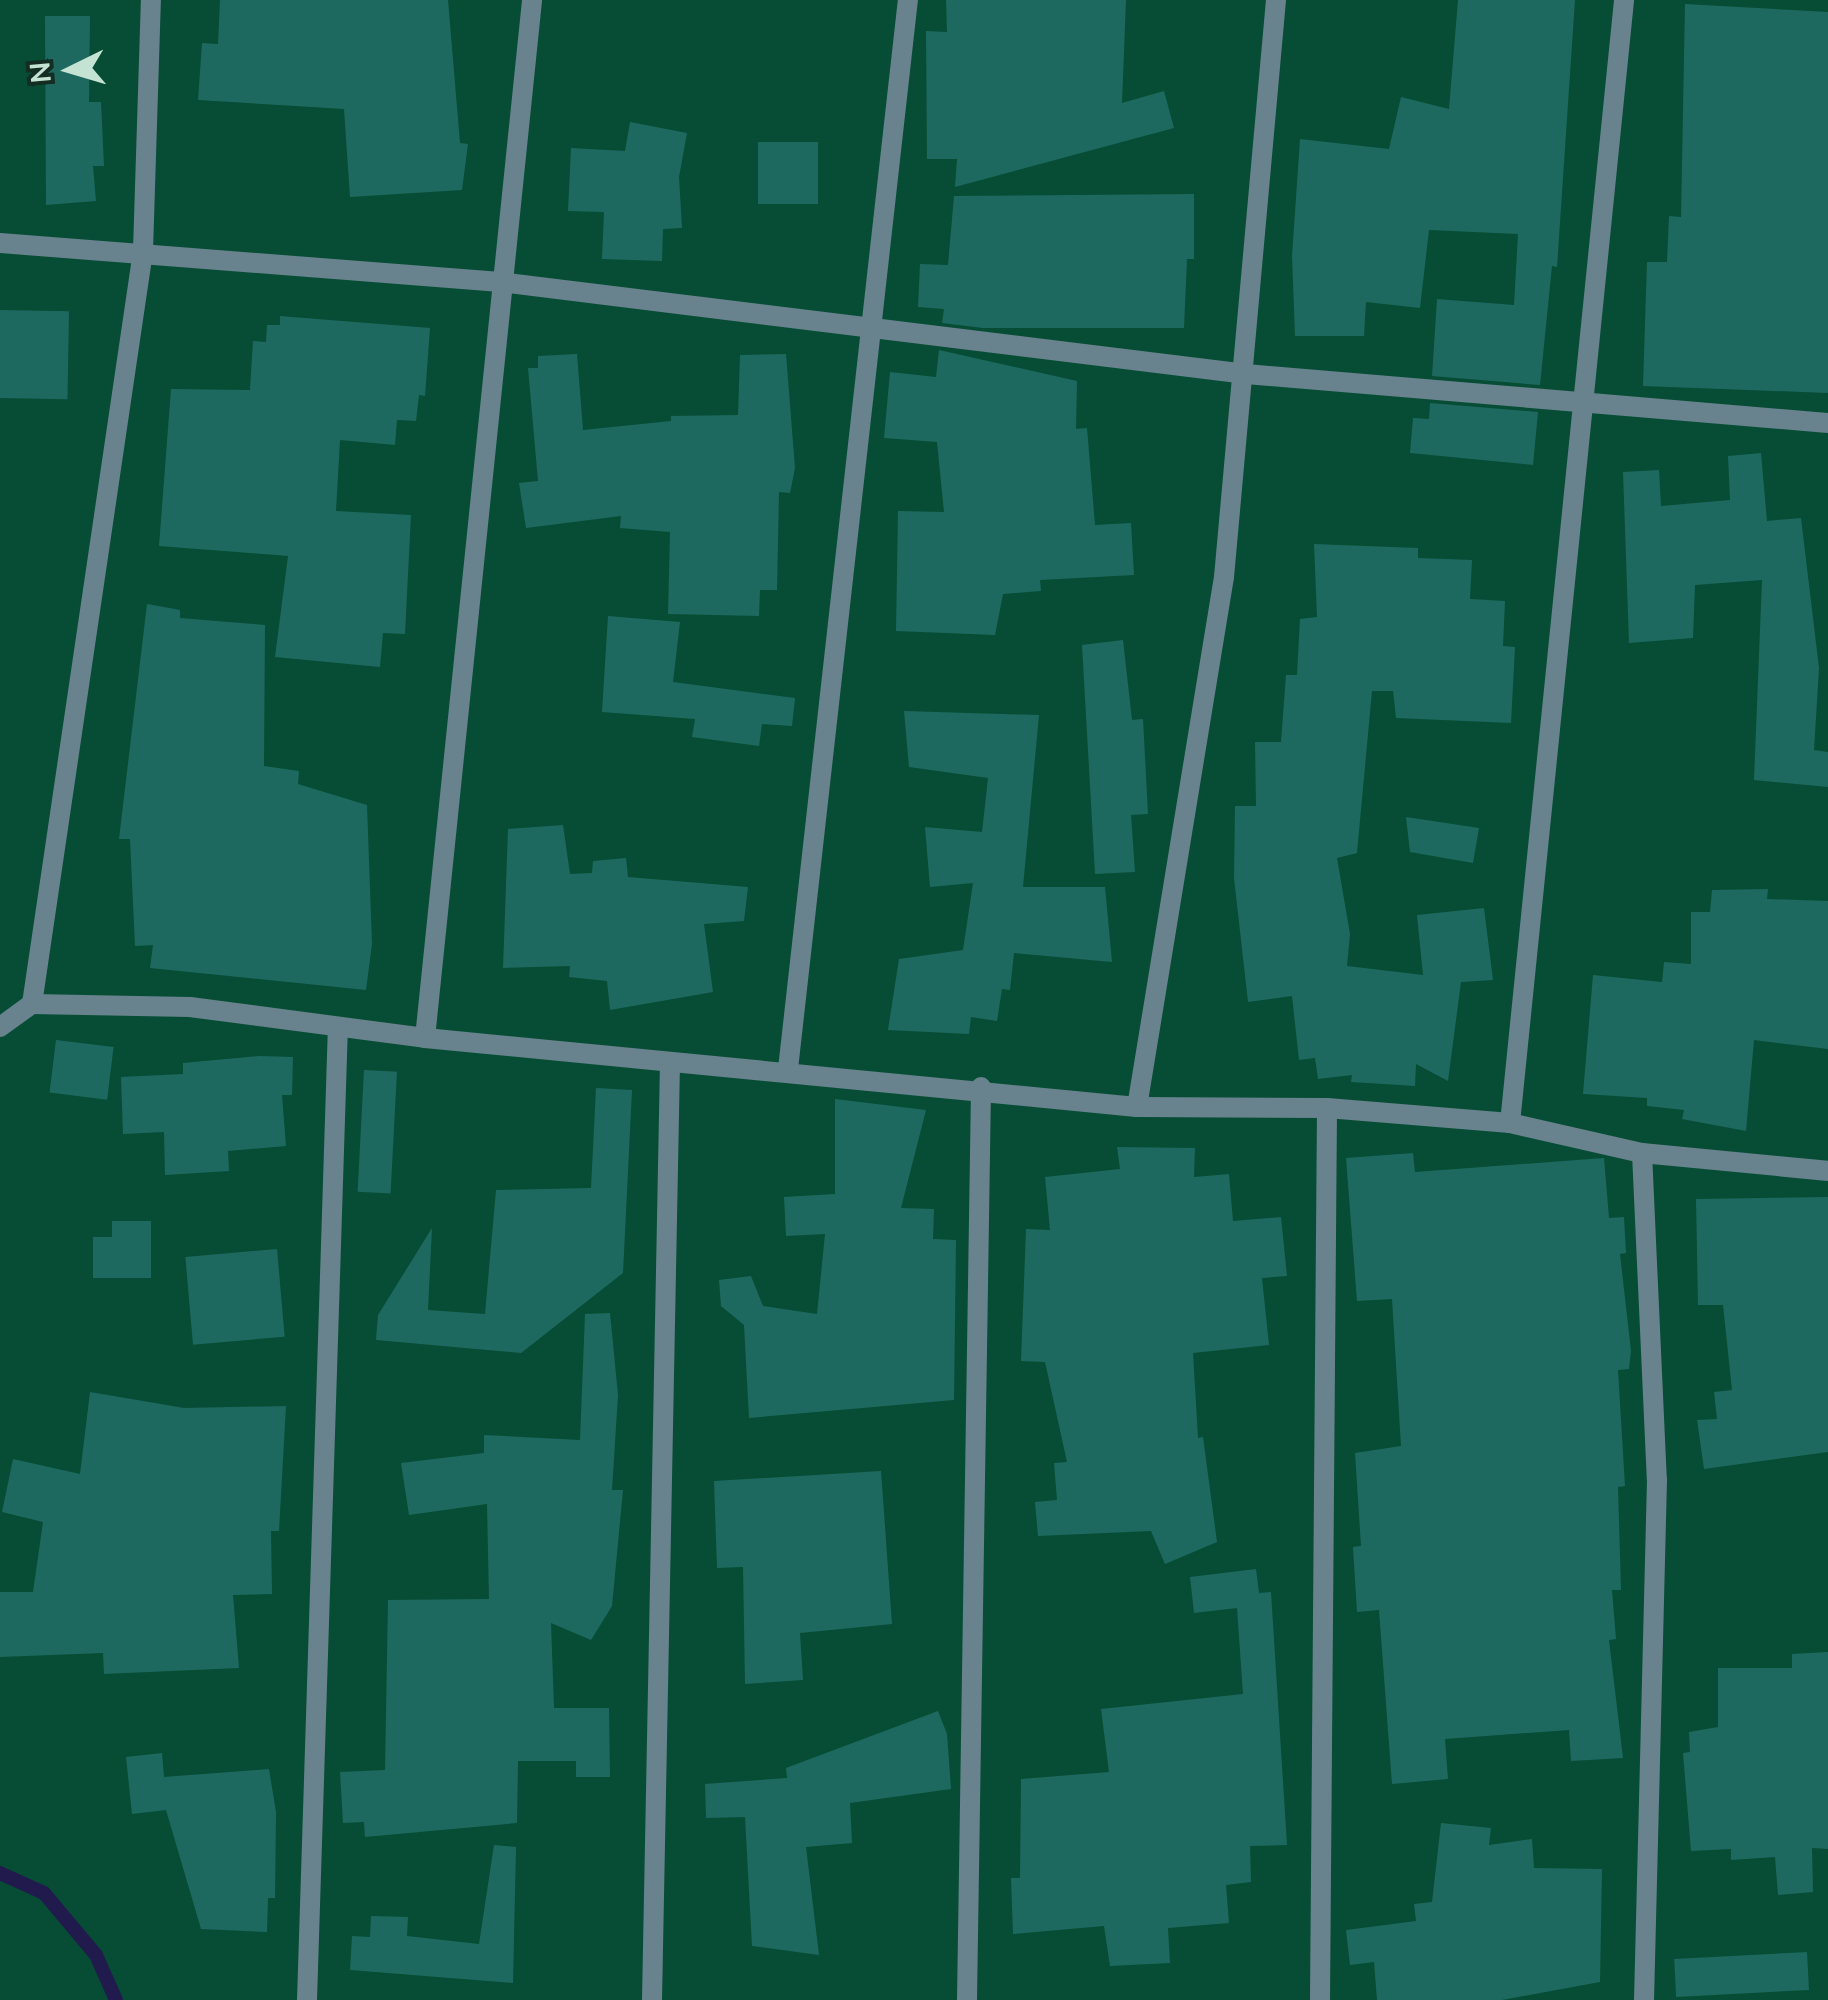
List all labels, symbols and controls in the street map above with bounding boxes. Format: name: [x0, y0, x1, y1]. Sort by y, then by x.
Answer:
north arrow: [20, 20, 120, 120]
text: N: [21, 61, 58, 85]

